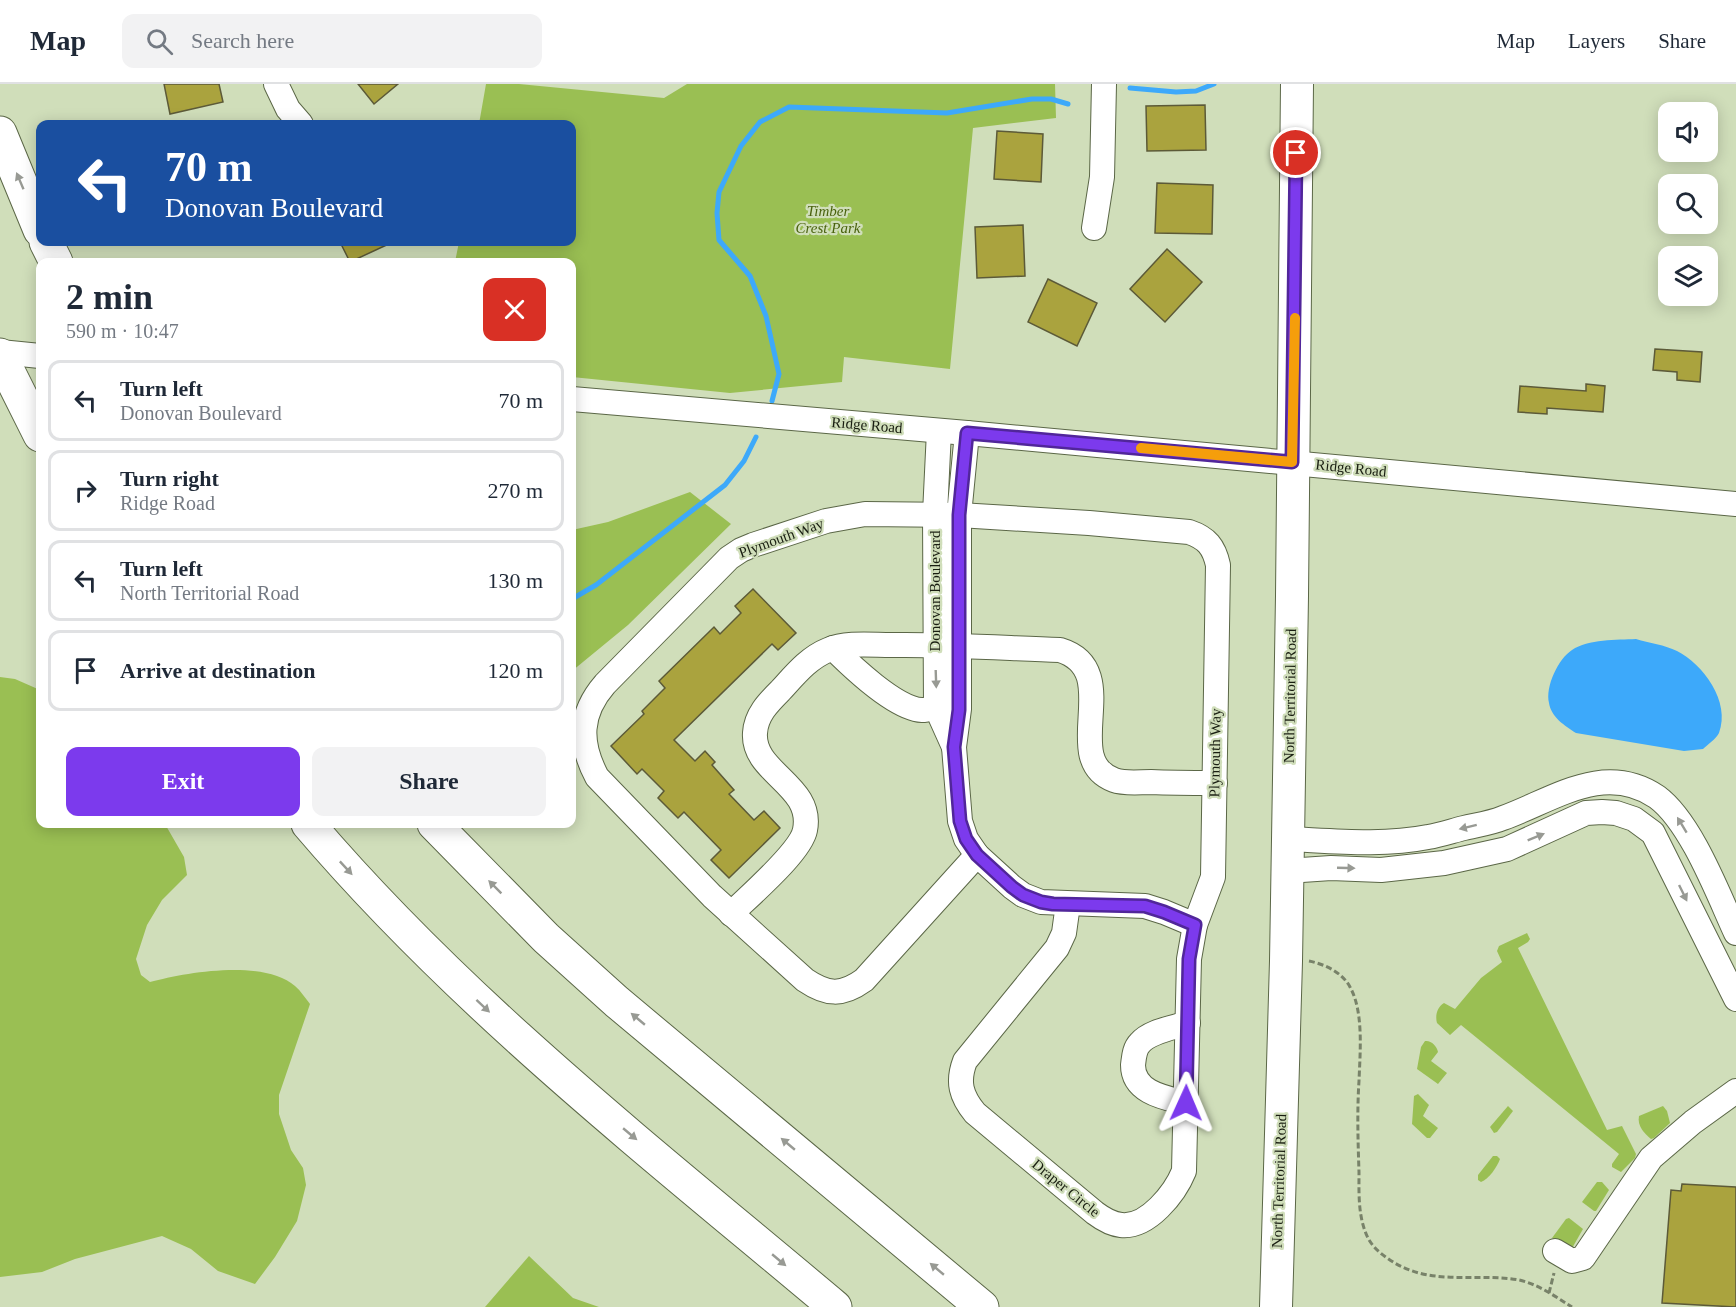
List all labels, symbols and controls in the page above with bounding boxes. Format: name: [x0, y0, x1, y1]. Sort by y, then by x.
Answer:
search box: [122, 14, 542, 68]
text: Map: [30, 25, 86, 56]
icon: search: [143, 25, 176, 58]
text: Search here: [191, 28, 294, 53]
text: Map: [1497, 29, 1535, 53]
text: Layers: [1568, 29, 1625, 53]
text: Share: [1658, 29, 1706, 53]
map controls: [1658, 102, 1718, 306]
button: sound: [1658, 102, 1718, 162]
pin: [1270, 127, 1321, 178]
icon: arrive: [1279, 136, 1312, 169]
icon: left: [66, 144, 144, 222]
text: 70 m: [165, 144, 253, 190]
one-way arrow: [15, 172, 25, 190]
button: search: [1658, 174, 1718, 234]
text: Donovan Boulevard: [165, 193, 383, 223]
park label: Timber Crest Park: [796, 203, 861, 236]
button: layers: [1658, 246, 1718, 306]
text: 2 min: [66, 277, 153, 317]
button: close: [483, 278, 546, 341]
text: 590 m · 10:47: [66, 320, 179, 342]
text: Turn left: [120, 376, 203, 401]
icon: left: [69, 384, 102, 417]
text: 70 m: [498, 388, 543, 413]
text: Donovan Boulevard: [120, 402, 282, 424]
street label: Ridge Road: [831, 414, 904, 436]
street label: Ridge Road: [1315, 456, 1388, 480]
text: Turn right: [120, 466, 219, 491]
icon: right: [69, 474, 102, 507]
text: 270 m: [487, 478, 543, 503]
text: Ridge Road: [120, 492, 215, 514]
street label: Plymouth Way: [736, 515, 826, 561]
street label: Donovan Boulevard: [927, 530, 943, 652]
text: Turn left: [120, 556, 203, 581]
icon: left: [69, 564, 102, 597]
text: 130 m: [487, 568, 543, 593]
text: North Territorial Road: [120, 582, 299, 604]
street label: North Territorial Road: [1281, 628, 1299, 763]
icon: arrive: [69, 654, 102, 687]
text: Arrive at destination: [120, 658, 316, 683]
text: 120 m: [487, 658, 543, 683]
one-way arrow: [931, 669, 940, 688]
street label: Plymouth Way: [1206, 708, 1224, 798]
button: Exit: [66, 747, 300, 816]
button: Share: [312, 747, 546, 816]
one-way arrow: [1678, 816, 1688, 833]
one-way arrow: [1459, 823, 1478, 833]
one-way arrow: [1528, 832, 1546, 842]
one-way arrow: [339, 860, 353, 875]
one-way arrow: [1336, 864, 1355, 873]
one-way arrow: [487, 880, 502, 894]
one-way arrow: [1678, 885, 1688, 902]
one-way arrow: [476, 999, 491, 1013]
one-way arrow: [631, 1013, 646, 1026]
position arrow: [1154, 1071, 1218, 1135]
street label: North Territorial Road: [1269, 1113, 1289, 1248]
one-way arrow: [622, 1128, 638, 1141]
one-way arrow: [780, 1138, 796, 1151]
street label: Draper Circle: [1029, 1156, 1103, 1220]
one-way arrow: [771, 1253, 786, 1266]
one-way arrow: [929, 1263, 945, 1276]

